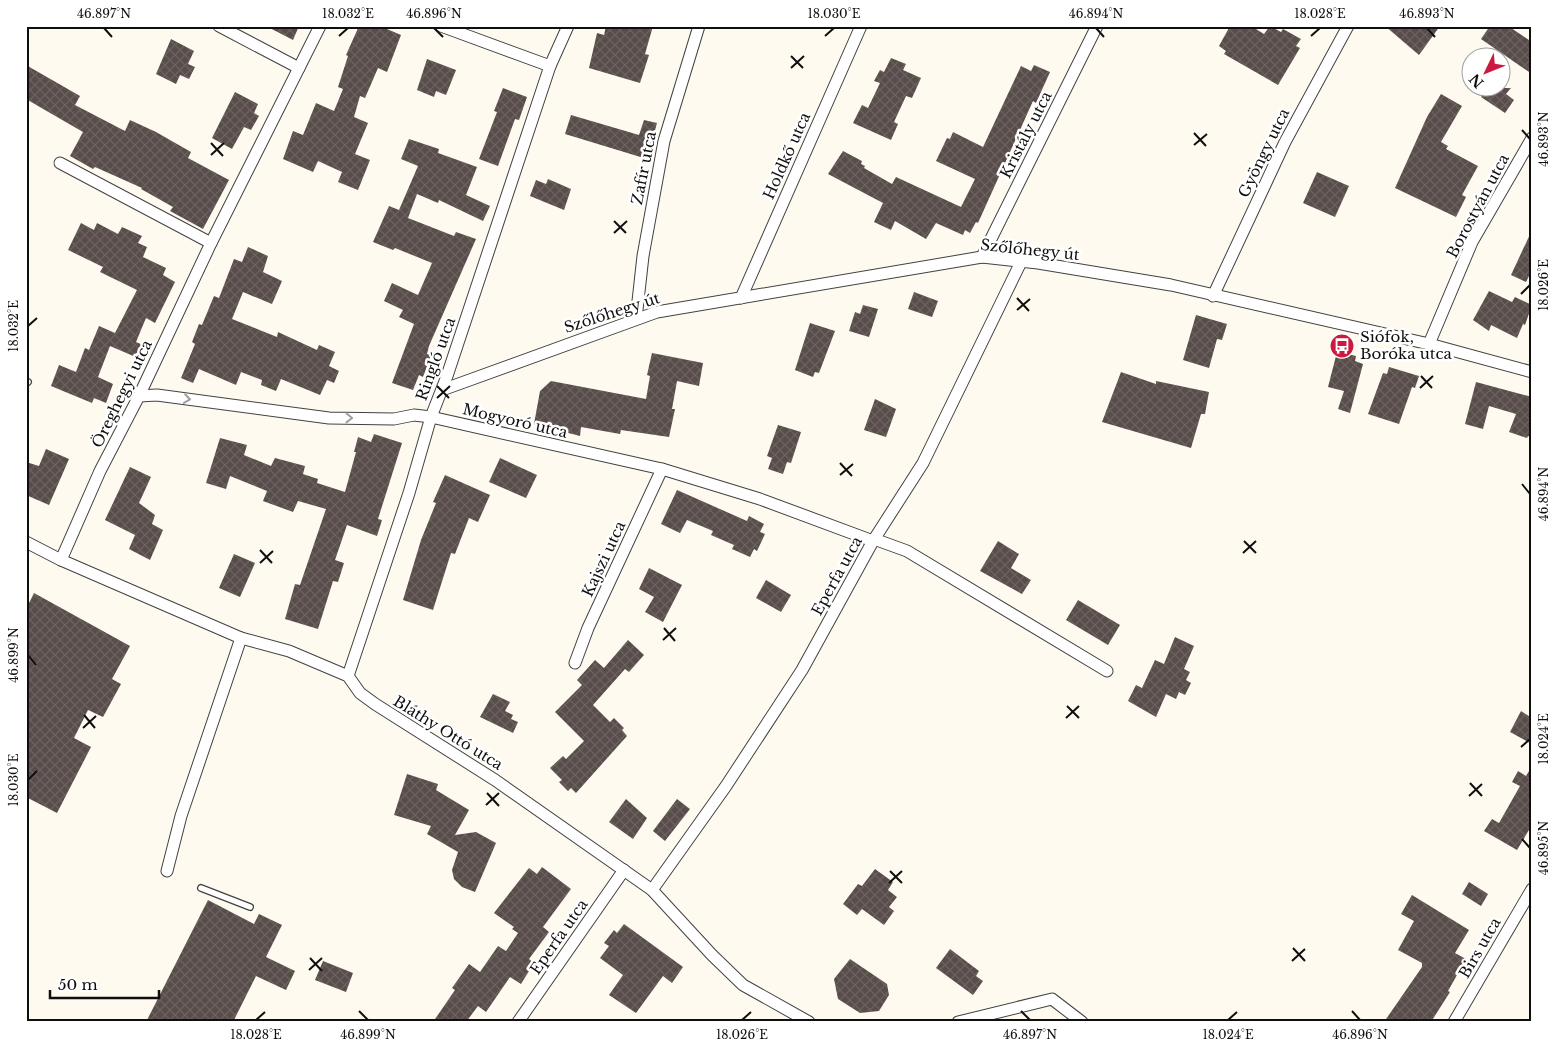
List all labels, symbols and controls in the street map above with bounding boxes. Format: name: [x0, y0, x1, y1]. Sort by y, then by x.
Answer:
text: 46.897°N: [77, 6, 131, 21]
text: 18.032°E: [322, 6, 374, 21]
text: 46.896°N: [406, 6, 462, 21]
text: 18.030°E: [808, 6, 861, 21]
text: 46.894°N: [1069, 6, 1124, 21]
text: 18.028°E: [1294, 6, 1346, 21]
text: 46.893°N: [1399, 6, 1455, 21]
north arrow: [1460, 48, 1510, 98]
text: N: [1465, 70, 1488, 92]
street label: Kristály utca: [996, 88, 1056, 181]
street label: Gyöngy utca: [1234, 105, 1294, 200]
street label: Holdkő utca: [759, 109, 814, 202]
text: 46.893°N: [1536, 111, 1551, 167]
street label: Zafír utca: [627, 129, 660, 206]
street label: Borostyán utca: [1442, 150, 1513, 261]
street label: Szőlőhegy út: [980, 235, 1081, 264]
text: 18.026°E: [1536, 259, 1551, 311]
street label: Szőlőhegy út: [562, 288, 662, 337]
text: 18.032°E: [6, 300, 21, 352]
street label: Ringló utca: [412, 314, 460, 403]
place label: Siófok, Boróka utca: [1360, 327, 1453, 363]
bus stop icon: Siófok, Boróka utca: [1329, 333, 1355, 359]
street label: Öreghegyi utca: [87, 336, 156, 451]
one-way arrow: [183, 393, 192, 403]
street label: Mogyoró utca: [461, 399, 570, 442]
one-way arrow: [345, 413, 353, 423]
text: 46.894°N: [1536, 466, 1551, 521]
street label: Kajszi utca: [578, 517, 630, 600]
street label: Eperfa utca: [807, 532, 866, 619]
text: 46.899°N: [6, 627, 21, 683]
street label: Bláthy Ottó utca: [390, 691, 507, 774]
text: 18.024°E: [1536, 713, 1551, 765]
text: 18.030°E: [6, 753, 21, 806]
text: 46.895°N: [1536, 820, 1551, 875]
street label: Eperfa utca: [526, 895, 592, 978]
street label: Birs utca: [1455, 913, 1505, 981]
scale bar: [50, 968, 159, 1000]
text: 50 m: [58, 975, 98, 994]
text: 18.028°E: [230, 1027, 282, 1042]
text: 46.899°N: [340, 1027, 396, 1042]
text: 18.026°E: [716, 1027, 768, 1042]
text: 46.897°N: [1003, 1027, 1057, 1042]
text: 18.024°E: [1202, 1027, 1254, 1042]
text: 46.896°N: [1332, 1027, 1388, 1042]

